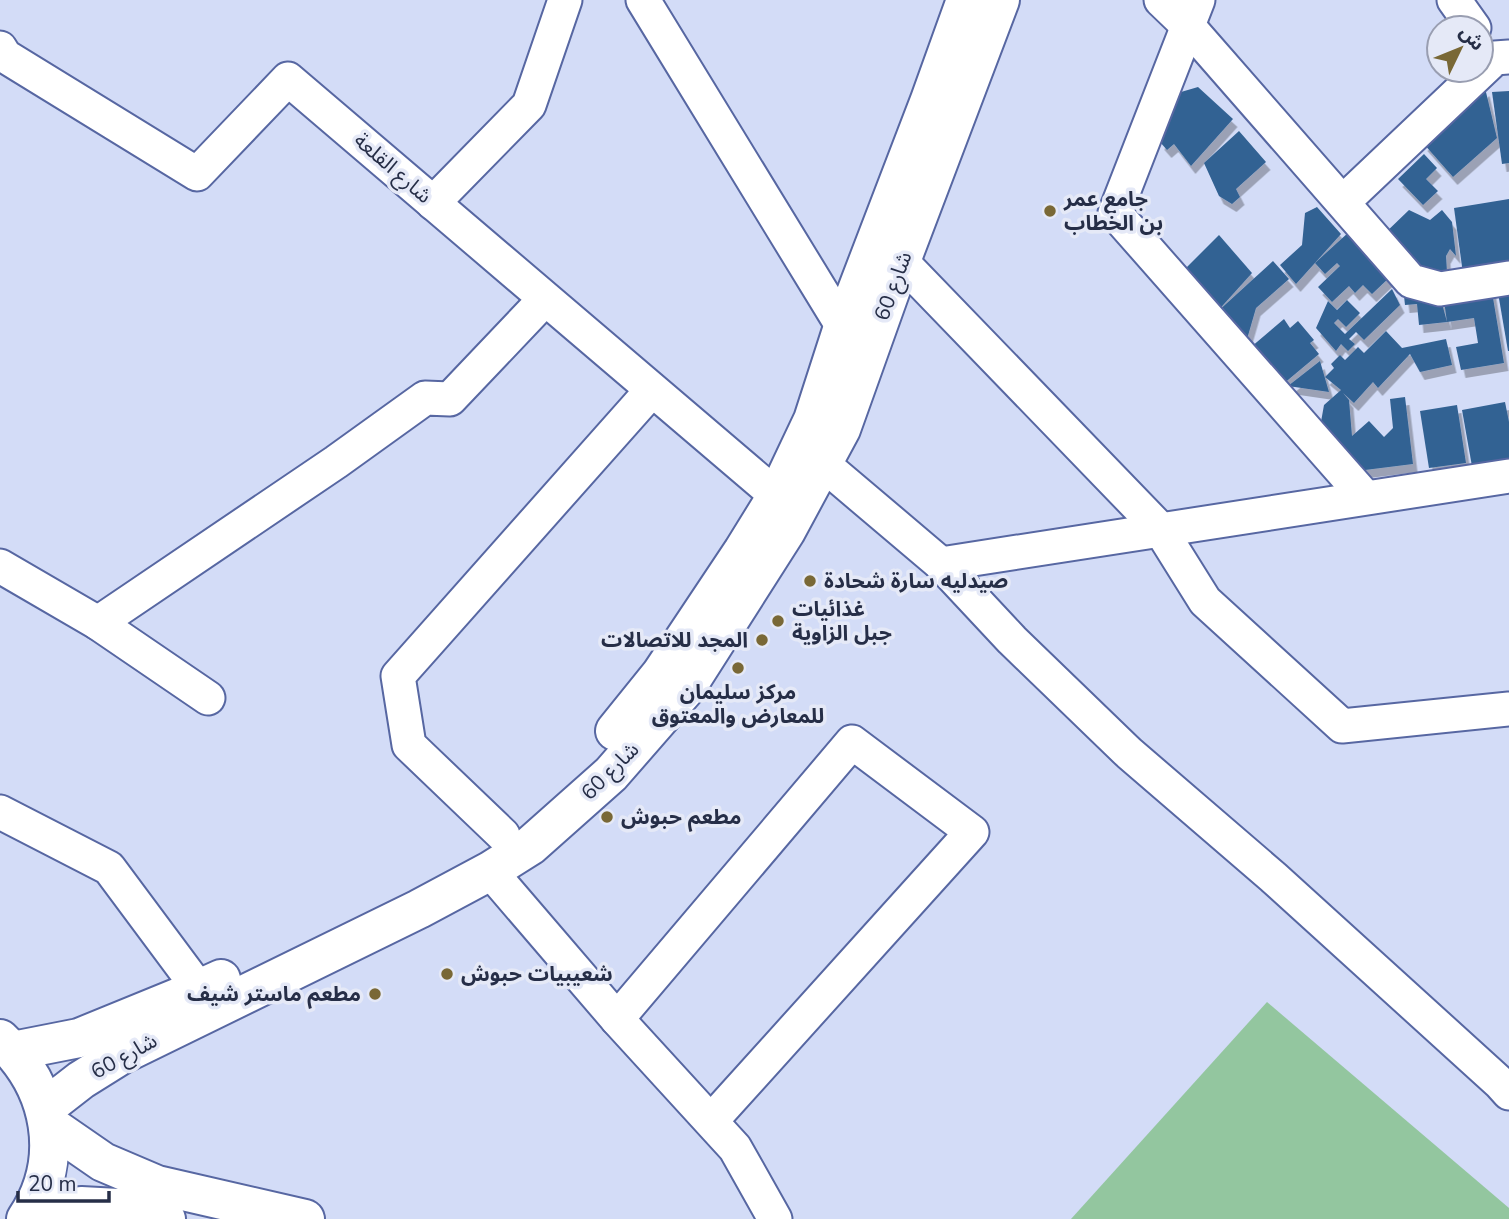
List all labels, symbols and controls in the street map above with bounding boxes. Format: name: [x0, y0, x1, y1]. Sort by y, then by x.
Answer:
north arrow: [1425, 14, 1495, 84]
text: ش: [1453, 20, 1490, 56]
street label: شارع القلعة: [347, 126, 438, 210]
place label: جامع عمر بن الخطاب: [1063, 185, 1163, 237]
marker: جامع عمر بن الخطاب: [1042, 203, 1058, 219]
street label: شارع 60: [868, 248, 919, 325]
place label: صيدليه سارة شحادة: [824, 567, 1008, 595]
marker: صيدليه سارة شحادة: [802, 573, 818, 589]
place label: غذائيات جبل الزاوية: [792, 595, 892, 647]
marker: غذائيات جبل الزاوية: [770, 613, 786, 629]
place label: المجد للاتصالات: [601, 626, 748, 654]
marker: المجد للاتصالات: [754, 632, 770, 648]
marker: مركز سليمان للمعارض والمعتوق: [730, 660, 746, 676]
place label: مركز سليمان للمعارض والمعتوق: [652, 678, 824, 730]
street label: شارع 60: [575, 736, 646, 807]
place label: مطعم حبوش: [621, 803, 741, 832]
marker: مطعم حبوش: [599, 809, 615, 825]
place label: شعيبيات حبوش: [461, 960, 613, 988]
marker: شعيبيات حبوش: [439, 966, 455, 982]
place label: مطعم ماستر شيف: [187, 980, 361, 1009]
marker: مطعم ماستر شيف: [367, 986, 383, 1002]
street label: شارع 60: [86, 1026, 163, 1086]
scale bar: [18, 1160, 108, 1204]
text: 20 m: [28, 1170, 77, 1198]

